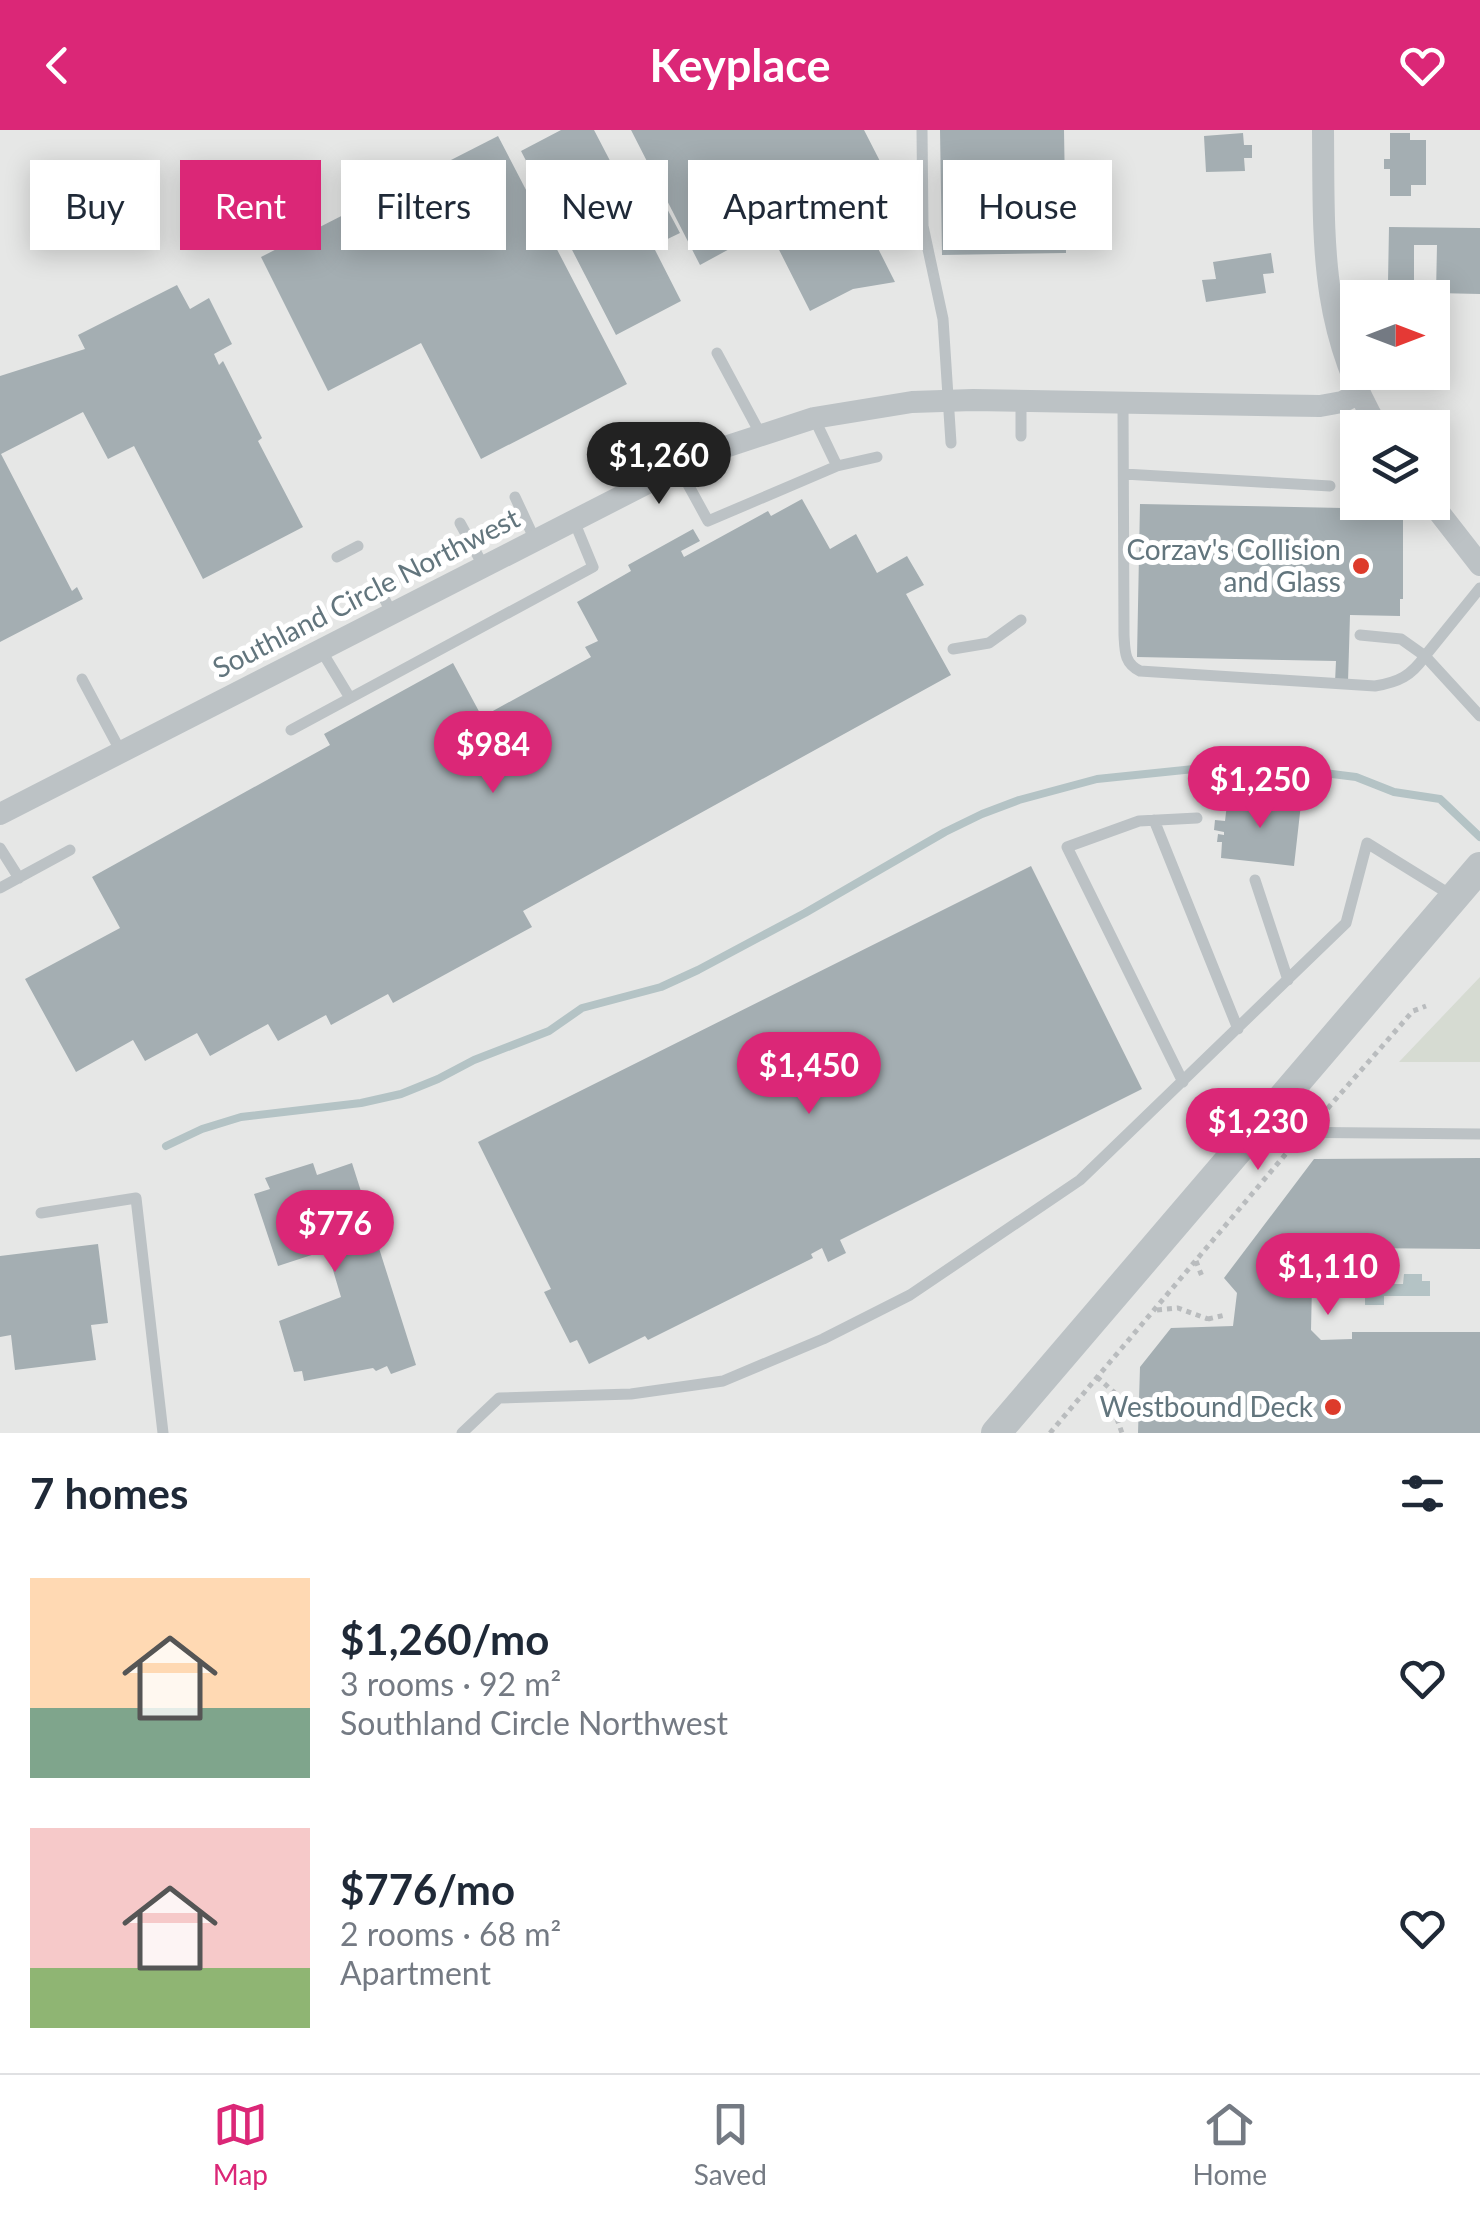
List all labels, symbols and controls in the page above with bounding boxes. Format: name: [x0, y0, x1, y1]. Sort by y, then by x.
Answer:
icon: back: [30, 38, 85, 93]
text: Keyplace: [649, 38, 831, 92]
icon: heart: [1395, 38, 1450, 93]
chip: Buy: [30, 160, 160, 250]
chip: Rent: [180, 160, 321, 250]
chip: Filters: [341, 160, 506, 250]
chip: New: [526, 160, 668, 250]
chip: Apartment: [688, 160, 923, 250]
chip: House: [943, 160, 1112, 250]
north arrow: [1340, 280, 1450, 390]
map controls: [1340, 280, 1450, 520]
button: layers: [1340, 410, 1450, 520]
pin: $1,260: [578, 422, 740, 507]
text: $1,260: [609, 435, 709, 474]
street label: Southland Circle Northwest: [207, 500, 525, 684]
place label: Corzav's Collision and Glass: [1126, 532, 1341, 598]
marker: Corzav's Collision and Glass: [1350, 555, 1372, 577]
pin: $984: [434, 711, 552, 796]
text: $984: [456, 724, 530, 763]
pin: $1,250: [1179, 746, 1341, 831]
text: $1,250: [1210, 759, 1310, 798]
pin: $1,450: [728, 1032, 890, 1117]
text: $1,450: [759, 1045, 859, 1084]
pin: $1,230: [1177, 1088, 1339, 1173]
text: $1,230: [1208, 1101, 1308, 1140]
pin: $776: [276, 1190, 394, 1275]
text: $776: [298, 1203, 372, 1242]
pin: $1,110: [1247, 1233, 1409, 1318]
text: $1,110: [1278, 1246, 1378, 1285]
place label: Westbound Deck: [1100, 1389, 1314, 1423]
marker: Westbound Deck: [1322, 1396, 1344, 1418]
icon: filters: [1395, 1466, 1450, 1521]
text: 7 homes: [30, 1468, 188, 1518]
text: $1,260/mo: [340, 1614, 549, 1664]
icon: home: [110, 1618, 230, 1738]
icon: heart: [1395, 1651, 1450, 1706]
text: 3 rooms · 92 m²: [340, 1664, 561, 1703]
text: Southland Circle Northwest: [340, 1703, 728, 1742]
text: $776/mo: [340, 1864, 515, 1914]
icon: home: [110, 1868, 230, 1988]
icon: heart: [1395, 1901, 1450, 1956]
text: 2 rooms · 68 m²: [340, 1914, 561, 1953]
text: Apartment: [340, 1953, 491, 1992]
tab: Map: [213, 2097, 268, 2191]
tab: Saved: [694, 2097, 767, 2191]
tab: Home: [1193, 2097, 1267, 2191]

